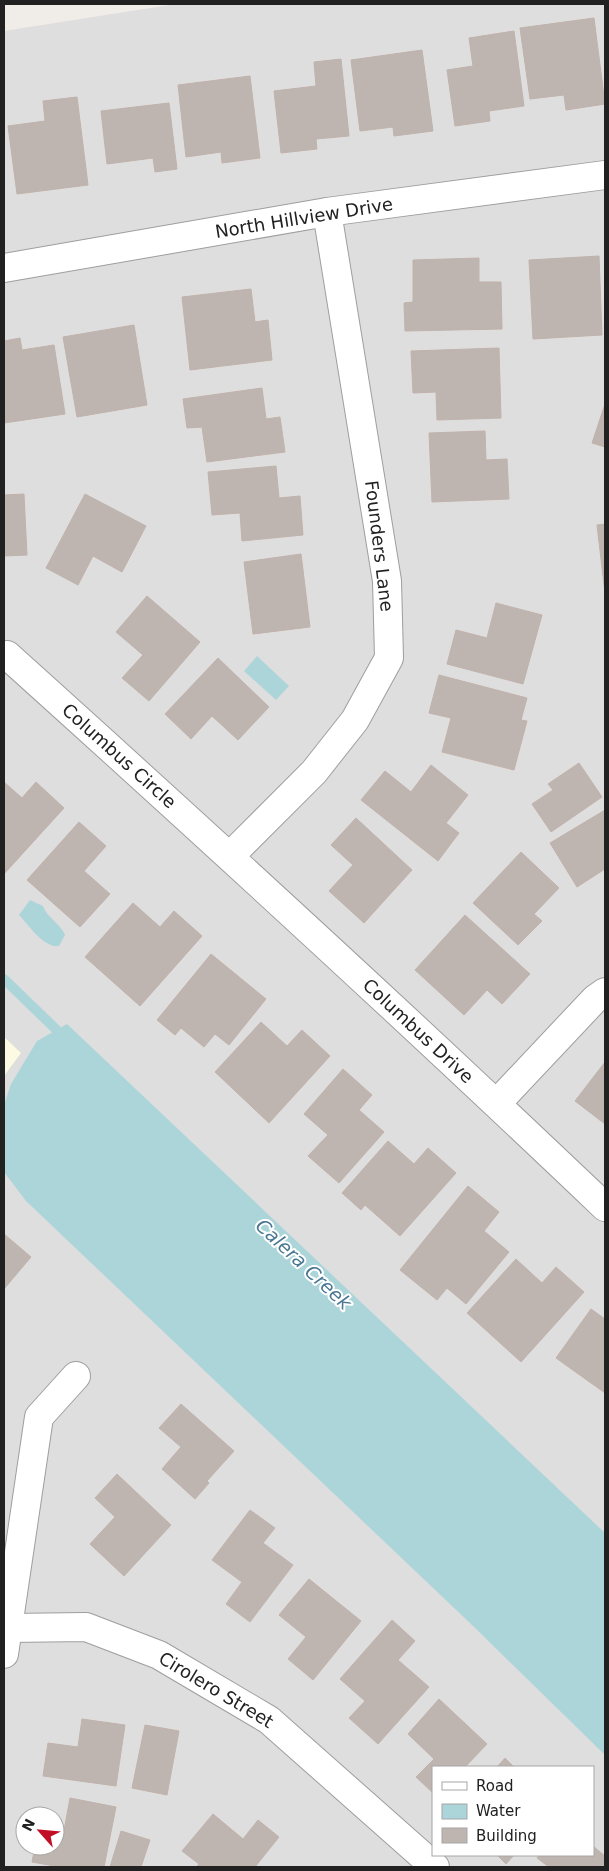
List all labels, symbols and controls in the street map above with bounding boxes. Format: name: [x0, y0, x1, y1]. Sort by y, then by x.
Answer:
street label: North Hillview Drive: [214, 193, 394, 242]
street label: Founders Lane: [361, 479, 398, 613]
street label: Columbus Circle: [58, 699, 181, 812]
street label: Columbus Drive: [359, 974, 478, 1087]
water label: Calera Creek: [252, 1214, 357, 1315]
street label: Cirolero Street: [155, 1647, 277, 1732]
legend: [432, 1766, 594, 1856]
text: Road: [476, 1777, 514, 1795]
text: Water: [476, 1802, 521, 1820]
north arrow: [15, 1806, 65, 1856]
text: N: [19, 1816, 38, 1834]
text: Building: [476, 1827, 537, 1845]

